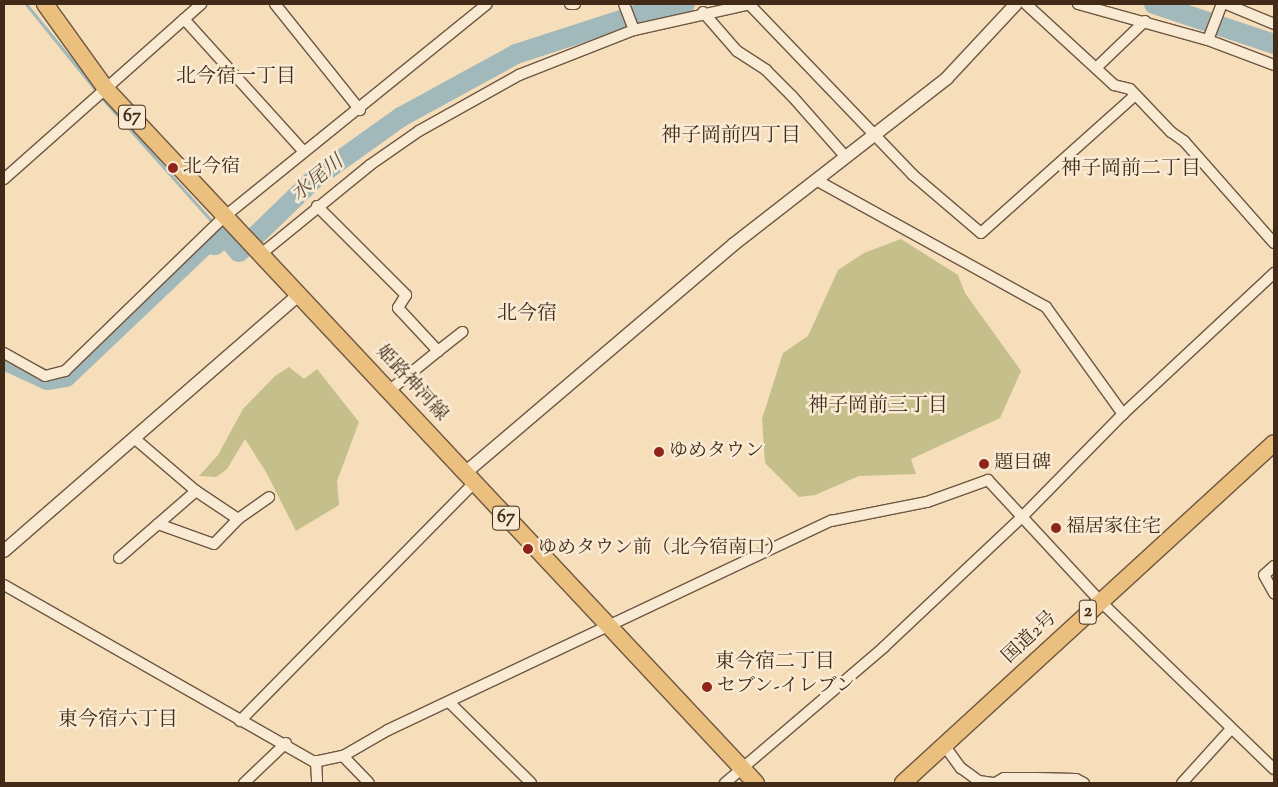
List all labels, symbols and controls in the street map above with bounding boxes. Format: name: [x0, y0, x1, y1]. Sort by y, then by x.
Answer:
district label: 北今宿一丁目: [176, 65, 296, 89]
road number: 67: [117, 101, 147, 132]
district label: 神子岡前四丁目: [661, 124, 801, 148]
water label: 水尾川: [287, 151, 349, 207]
place label: 北今宿: [183, 157, 240, 179]
district label: 神子岡前二丁目: [1061, 157, 1201, 181]
marker: 北今宿: [167, 162, 179, 174]
district label: 北今宿: [497, 302, 557, 326]
street label: 姫路神河線: [370, 341, 452, 427]
district label: 神子岡前三丁目: [808, 394, 948, 418]
place label: ゆめタウン: [669, 441, 764, 463]
marker: ゆめタウン: [653, 446, 665, 458]
place label: 題目碑: [994, 453, 1051, 475]
marker: 題目碑: [978, 458, 990, 470]
road number: 67: [491, 502, 521, 534]
place label: 福居家住宅: [1066, 517, 1161, 539]
marker: 福居家住宅: [1050, 522, 1062, 534]
place label: ゆめタウン前（北今宿南口）: [538, 538, 785, 560]
marker: ゆめタウン前（北今宿南口）: [522, 543, 534, 555]
road number: 2: [1078, 596, 1098, 628]
street label: 国道2号: [998, 607, 1062, 669]
district label: 東今宿二丁目: [715, 650, 835, 674]
place label: セブン-イレブン: [717, 676, 856, 698]
marker: セブン-イレブン: [701, 681, 713, 693]
district label: 東今宿六丁目: [58, 708, 178, 732]

